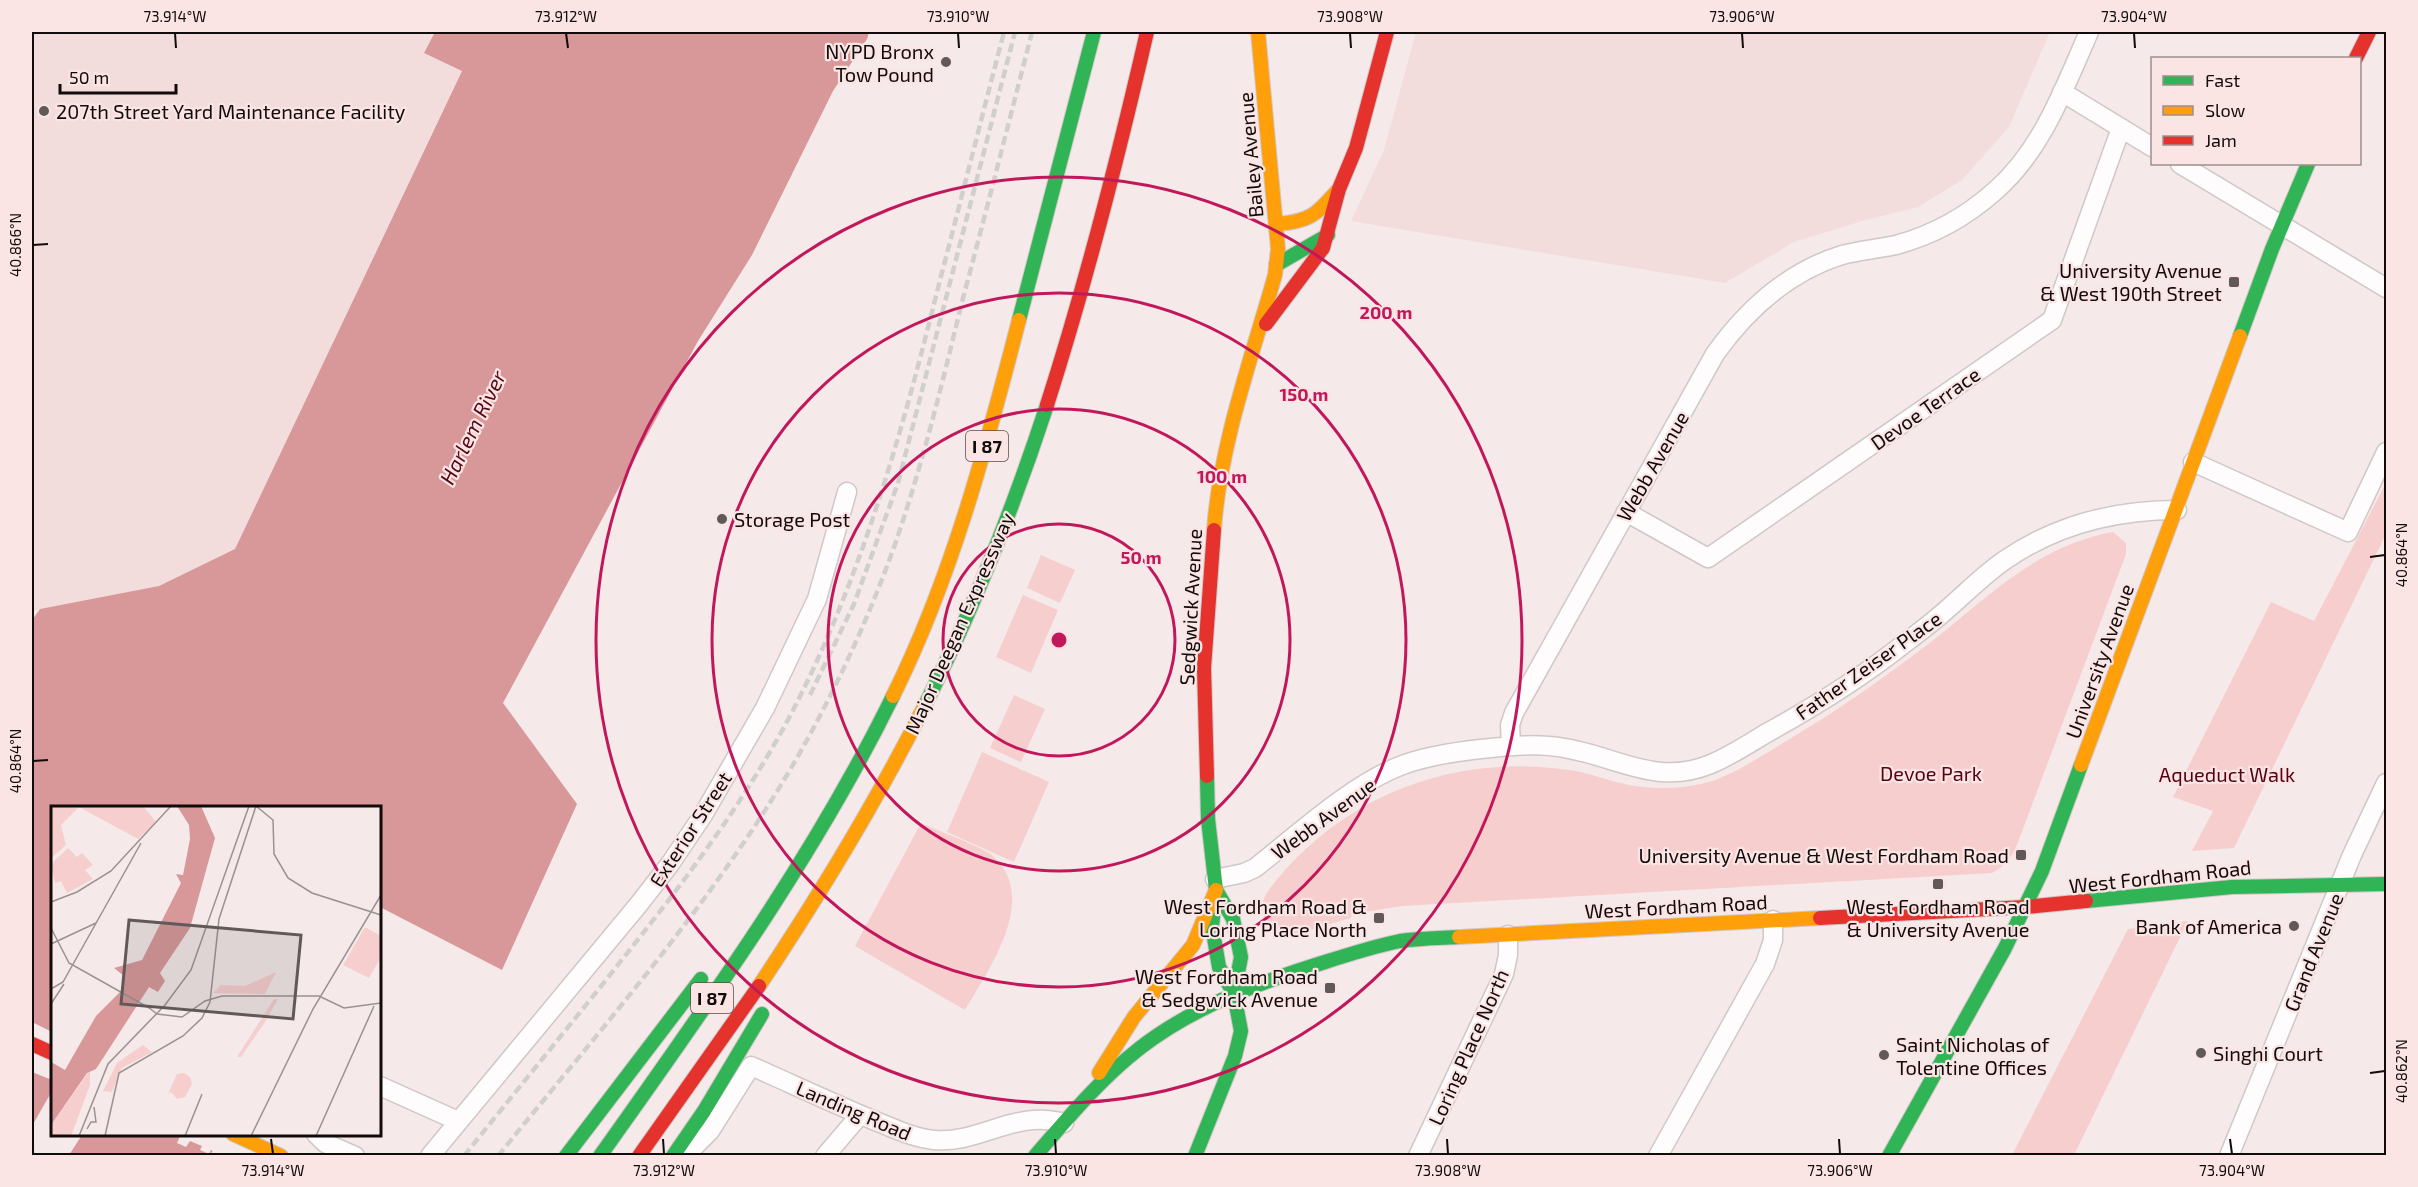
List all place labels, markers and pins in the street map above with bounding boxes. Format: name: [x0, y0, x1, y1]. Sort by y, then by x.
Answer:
place label: NYPD Bronx Tow Pound: [825, 39, 934, 86]
marker: NYPD Bronx Tow Pound: [939, 55, 953, 69]
place label: 207th Street Yard Maintenance Facility: [56, 99, 406, 123]
marker: 207th Street Yard Maintenance Facility: [37, 104, 51, 118]
place label: University Avenue & West 190th Street: [2040, 258, 2222, 305]
marker: University Avenue & West 190th Street: [2227, 275, 2241, 289]
place label: Storage Post: [734, 507, 851, 531]
marker: Storage Post: [715, 512, 729, 526]
centre of rings: [1049, 630, 1069, 650]
place label: University Avenue & West Fordham Road: [1639, 843, 2009, 867]
marker: University Avenue & West Fordham Road: [2014, 848, 2028, 862]
marker: West Fordham Road & University Avenue: [1931, 877, 1945, 891]
place label: West Fordham Road & Loring Place North: [1164, 894, 1367, 941]
place label: West Fordham Road & University Avenue: [1846, 894, 2030, 941]
marker: West Fordham Road & Loring Place North: [1372, 911, 1386, 925]
place label: Bank of America: [2136, 914, 2282, 938]
marker: Bank of America: [2287, 919, 2301, 933]
place label: West Fordham Road & Sedgwick Avenue: [1135, 964, 1318, 1011]
marker: West Fordham Road & Sedgwick Avenue: [1323, 981, 1337, 995]
place label: Saint Nicholas of Tolentine Offices: [1896, 1032, 2050, 1079]
place label: Singhi Court: [2213, 1041, 2323, 1065]
marker: Singhi Court: [2194, 1046, 2208, 1060]
marker: Saint Nicholas of Tolentine Offices: [1877, 1048, 1891, 1062]

